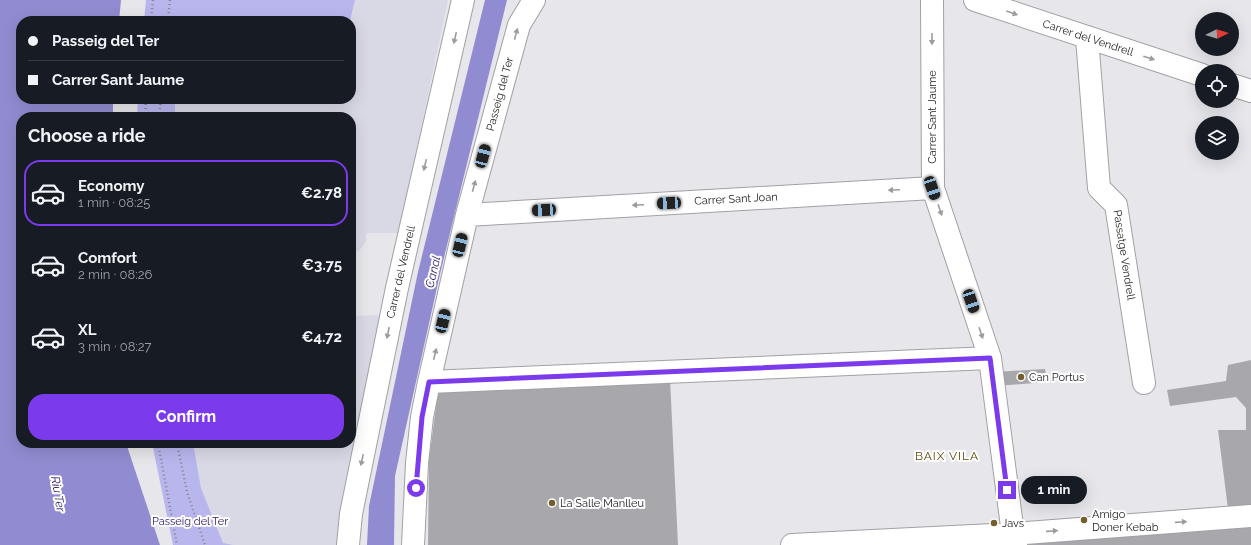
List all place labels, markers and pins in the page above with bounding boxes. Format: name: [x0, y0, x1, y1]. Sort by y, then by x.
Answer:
place label: Can Portus: [1029, 371, 1084, 384]
marker: Can Portus: [1016, 372, 1026, 382]
place label: La Salle Manlleu: [560, 497, 644, 510]
marker: La Salle Manlleu: [547, 498, 557, 508]
place label: Amigo Doner Kebab: [1092, 508, 1159, 534]
marker: Amigo Doner Kebab: [1079, 515, 1089, 525]
place label: Javs: [1002, 517, 1024, 530]
marker: Javs: [989, 518, 999, 528]

